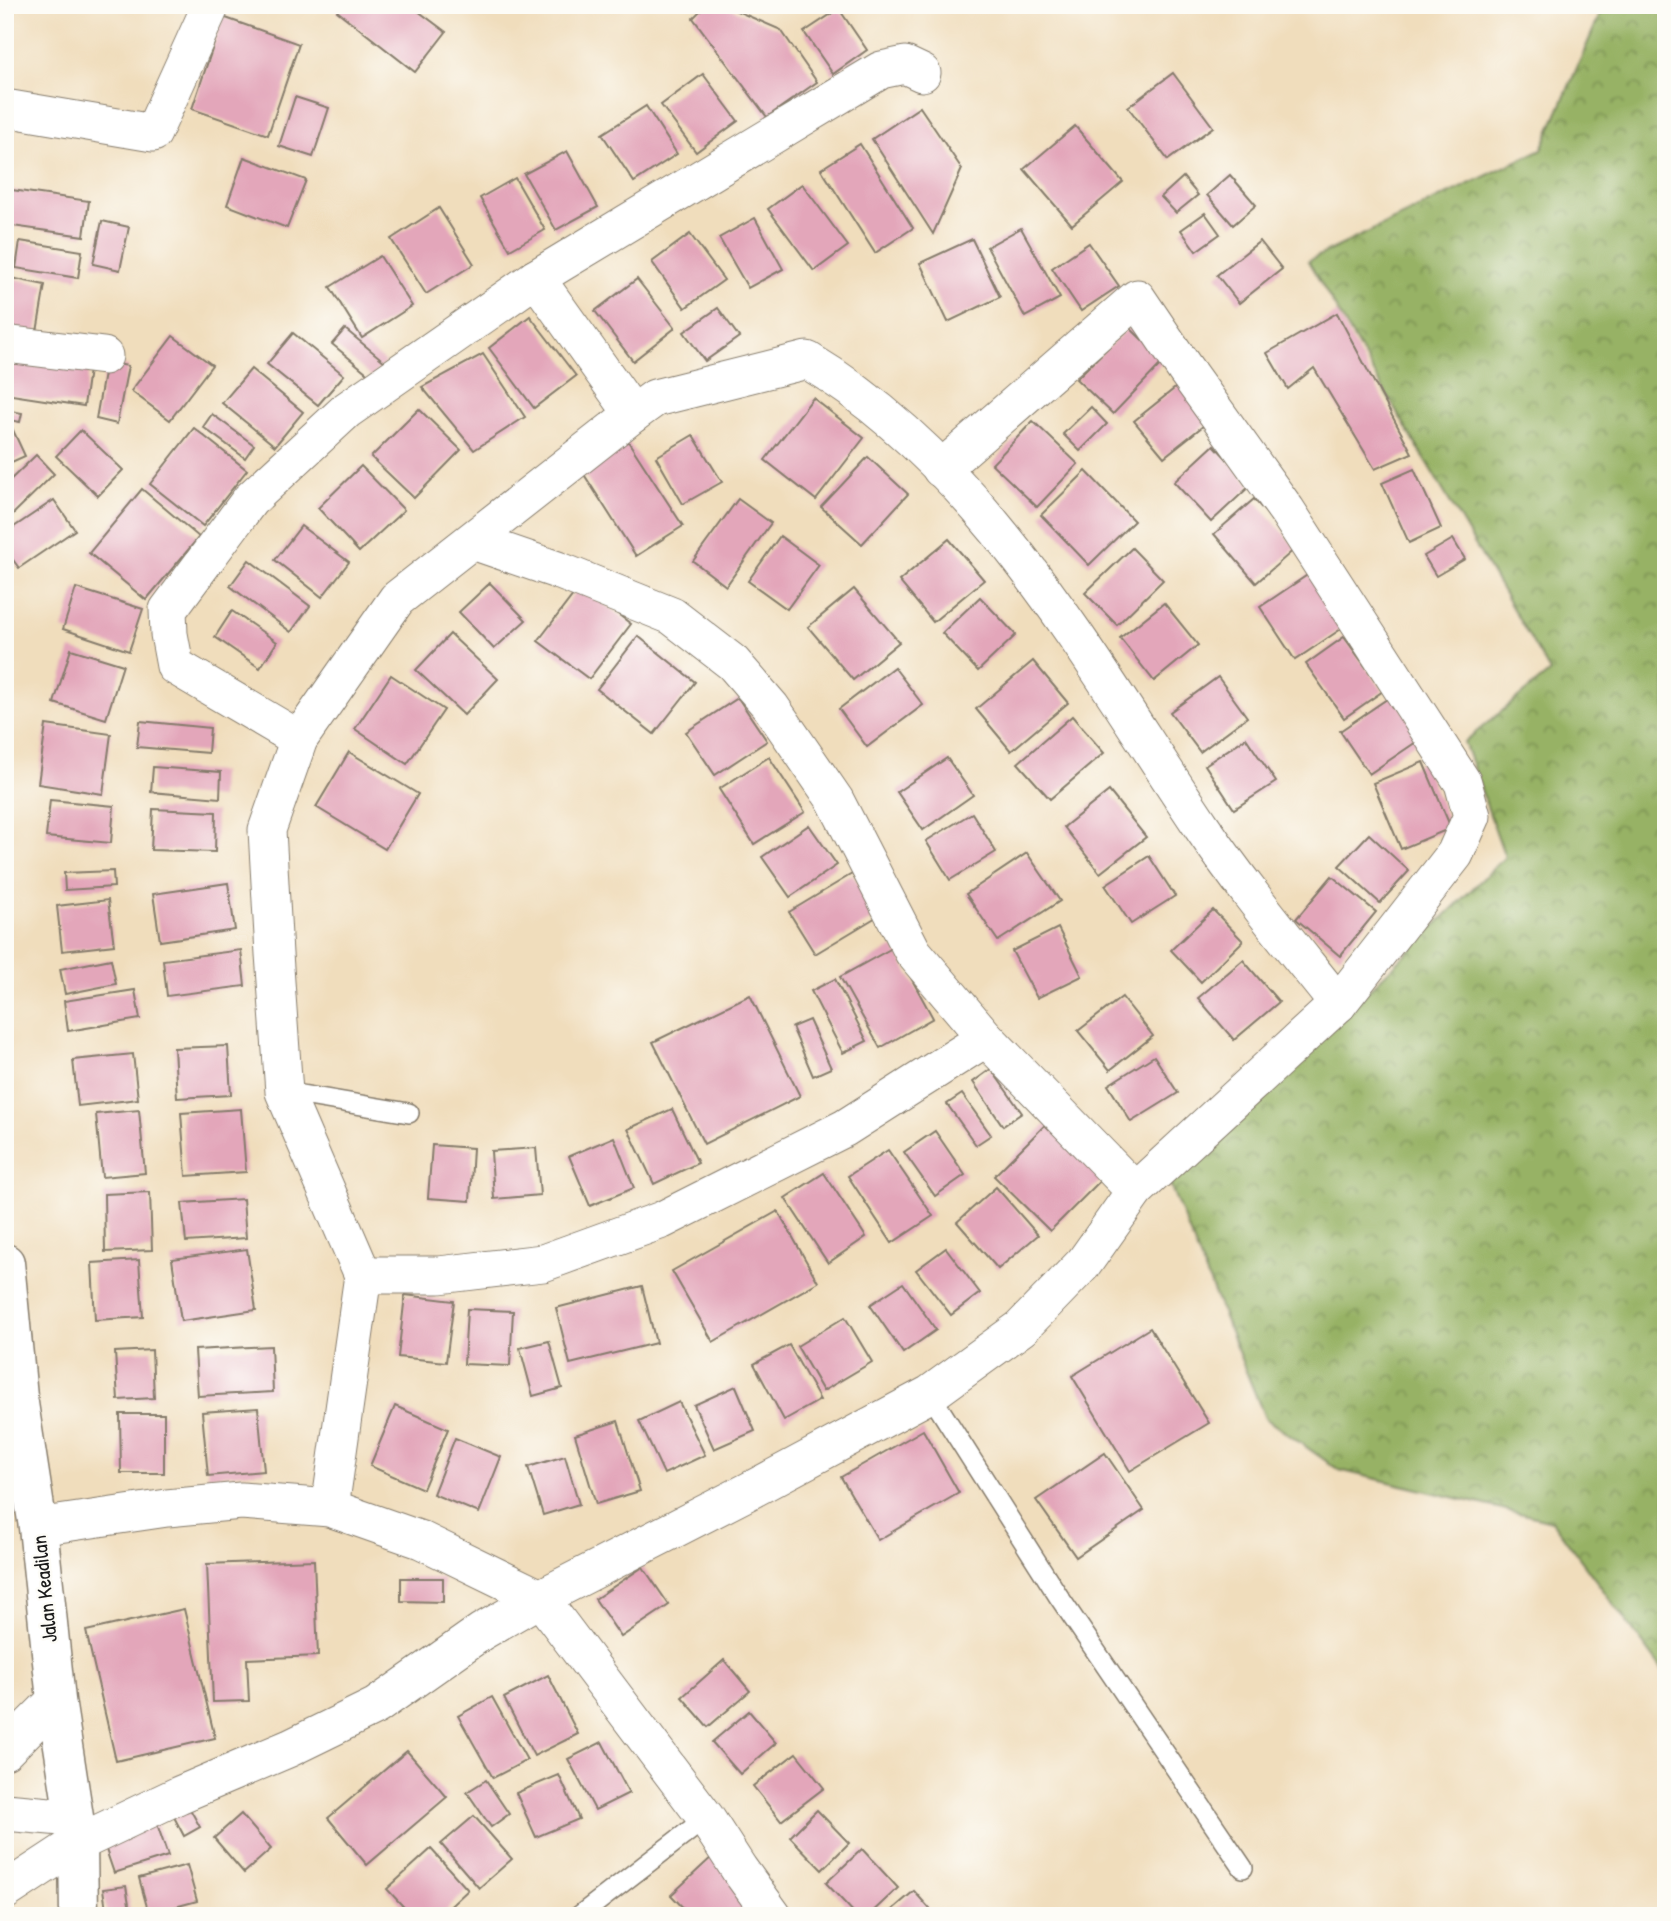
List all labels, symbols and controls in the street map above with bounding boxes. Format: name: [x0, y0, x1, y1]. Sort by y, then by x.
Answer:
street label: Jalan Keadilan: [24, 1534, 64, 1644]

